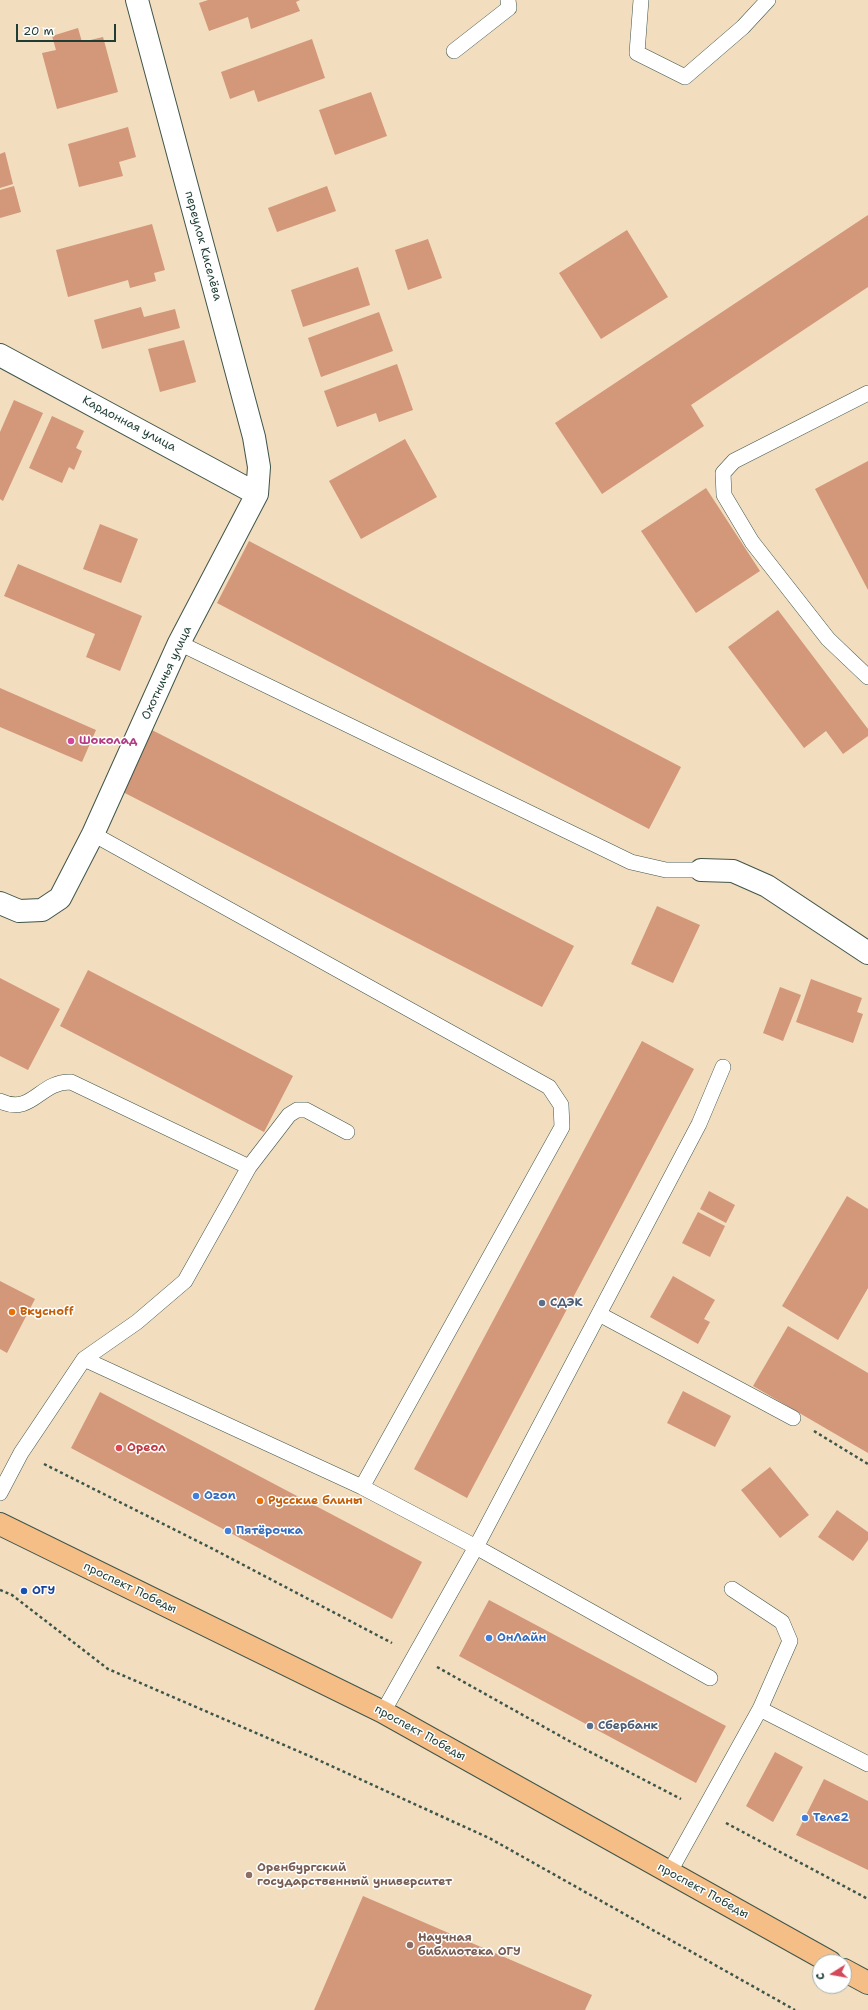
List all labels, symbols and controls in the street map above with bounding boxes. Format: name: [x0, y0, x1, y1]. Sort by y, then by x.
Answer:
scale bar: [18, 16, 118, 42]
text: 20 m: [23, 23, 54, 39]
street label: переулок Киселёва: [181, 190, 225, 302]
street label: Кардонная улица: [80, 393, 178, 455]
street label: Охотничья улица: [139, 624, 195, 722]
place label: Шоколад: [79, 734, 137, 748]
marker: Шоколад: [66, 736, 76, 746]
place label: СДЭК: [550, 1296, 583, 1310]
marker: СДЭК: [537, 1298, 547, 1308]
place label: Вкусноff: [20, 1305, 74, 1319]
marker: Вкусноff: [7, 1307, 17, 1317]
place label: Ореол: [127, 1441, 165, 1455]
marker: Ореол: [114, 1443, 124, 1453]
place label: Ozon: [204, 1489, 236, 1503]
marker: Ozon: [191, 1491, 201, 1501]
place label: Русские блины: [268, 1494, 362, 1508]
marker: Русские блины: [255, 1496, 265, 1506]
place label: Пятёрочка: [236, 1524, 303, 1538]
marker: Пятёрочка: [223, 1526, 233, 1536]
street label: проспект Победы: [81, 1559, 179, 1617]
place label: ОГУ: [32, 1584, 55, 1598]
marker: ОГУ: [19, 1586, 29, 1596]
place label: ОнЛайн: [497, 1631, 546, 1645]
marker: ОнЛайн: [484, 1633, 494, 1643]
street label: проспект Победы: [372, 1702, 468, 1764]
place label: Сбербанк: [598, 1719, 658, 1733]
marker: Сбербанк: [585, 1721, 595, 1731]
place label: Теле2: [813, 1811, 849, 1825]
marker: Теле2: [800, 1813, 810, 1823]
street label: проспект Победы: [655, 1860, 751, 1922]
place label: Оренбургский государственный университет: [257, 1861, 452, 1889]
marker: Оренбургский государственный университет: [244, 1870, 254, 1880]
place label: Научная библиотека ОГУ: [418, 1931, 521, 1959]
marker: Научная библиотека ОГУ: [405, 1940, 415, 1950]
north arrow: [812, 1954, 852, 1994]
text: С: [813, 1971, 829, 1981]

